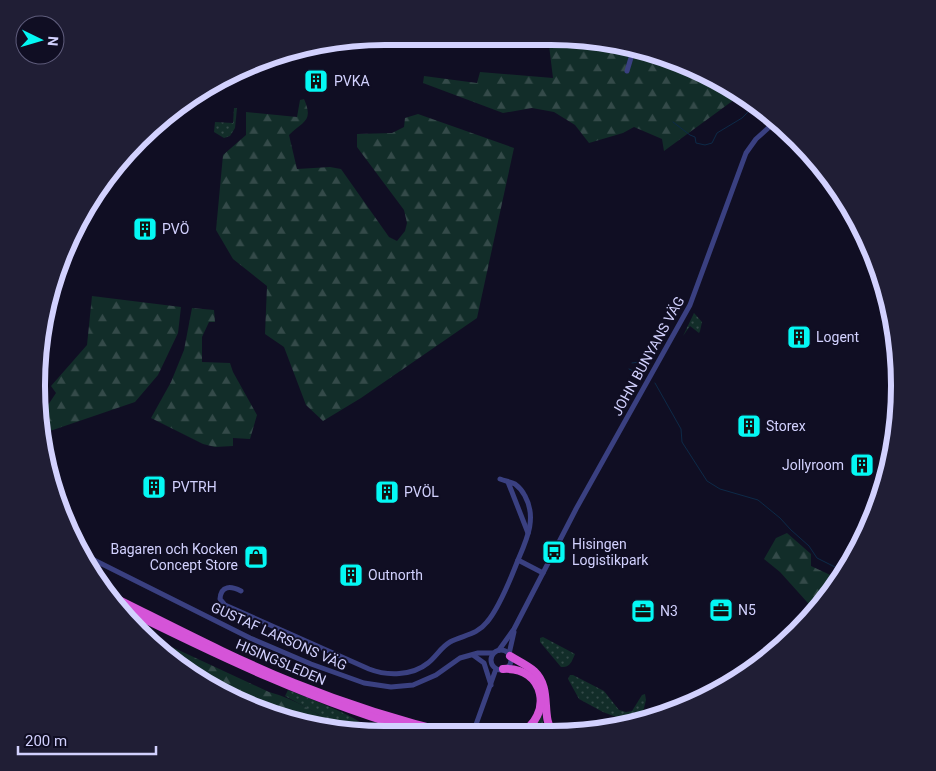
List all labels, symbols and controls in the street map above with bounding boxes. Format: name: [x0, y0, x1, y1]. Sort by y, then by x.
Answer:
north arrow: [15, 15, 65, 65]
text: N: [45, 36, 61, 47]
building icon: PVKA: [303, 68, 329, 94]
place label: PVKA: [334, 73, 370, 89]
building icon: PVÖ: [132, 216, 158, 242]
place label: PVÖ: [162, 221, 189, 237]
street label: JOHN BUNYANS VÄG: [609, 293, 687, 419]
building icon: Logent: [786, 324, 812, 350]
place label: Logent: [816, 329, 860, 345]
building icon: Storex: [736, 413, 762, 439]
place label: Storex: [766, 418, 806, 434]
building icon: Jollyroom: [849, 452, 875, 478]
place label: Jollyroom: [782, 457, 844, 473]
building icon: PVTRH: [141, 474, 167, 500]
place label: PVTRH: [172, 479, 217, 495]
building icon: PVÖL: [374, 479, 400, 505]
place label: PVÖL: [404, 484, 439, 500]
place label: Hisingen Logistikpark: [572, 536, 649, 568]
bus stop icon: Hisingen Logistikpark: [541, 539, 567, 565]
place label: Bagaren och Kocken Concept Store: [110, 541, 238, 573]
shop icon: Bagaren och Kocken Concept Store: [243, 544, 269, 570]
building icon: Outnorth: [338, 562, 364, 588]
place label: Outnorth: [368, 567, 423, 583]
office icon: N5: [708, 597, 734, 623]
office icon: N3: [630, 598, 656, 624]
street label: GUSTAF LARSONS VÄG: [208, 599, 350, 673]
place label: N5: [738, 602, 756, 618]
place label: N3: [660, 603, 678, 619]
street label: HISINGSLEDEN: [234, 636, 328, 688]
scale bar: [18, 724, 155, 756]
text: 200 m: [25, 732, 67, 750]

